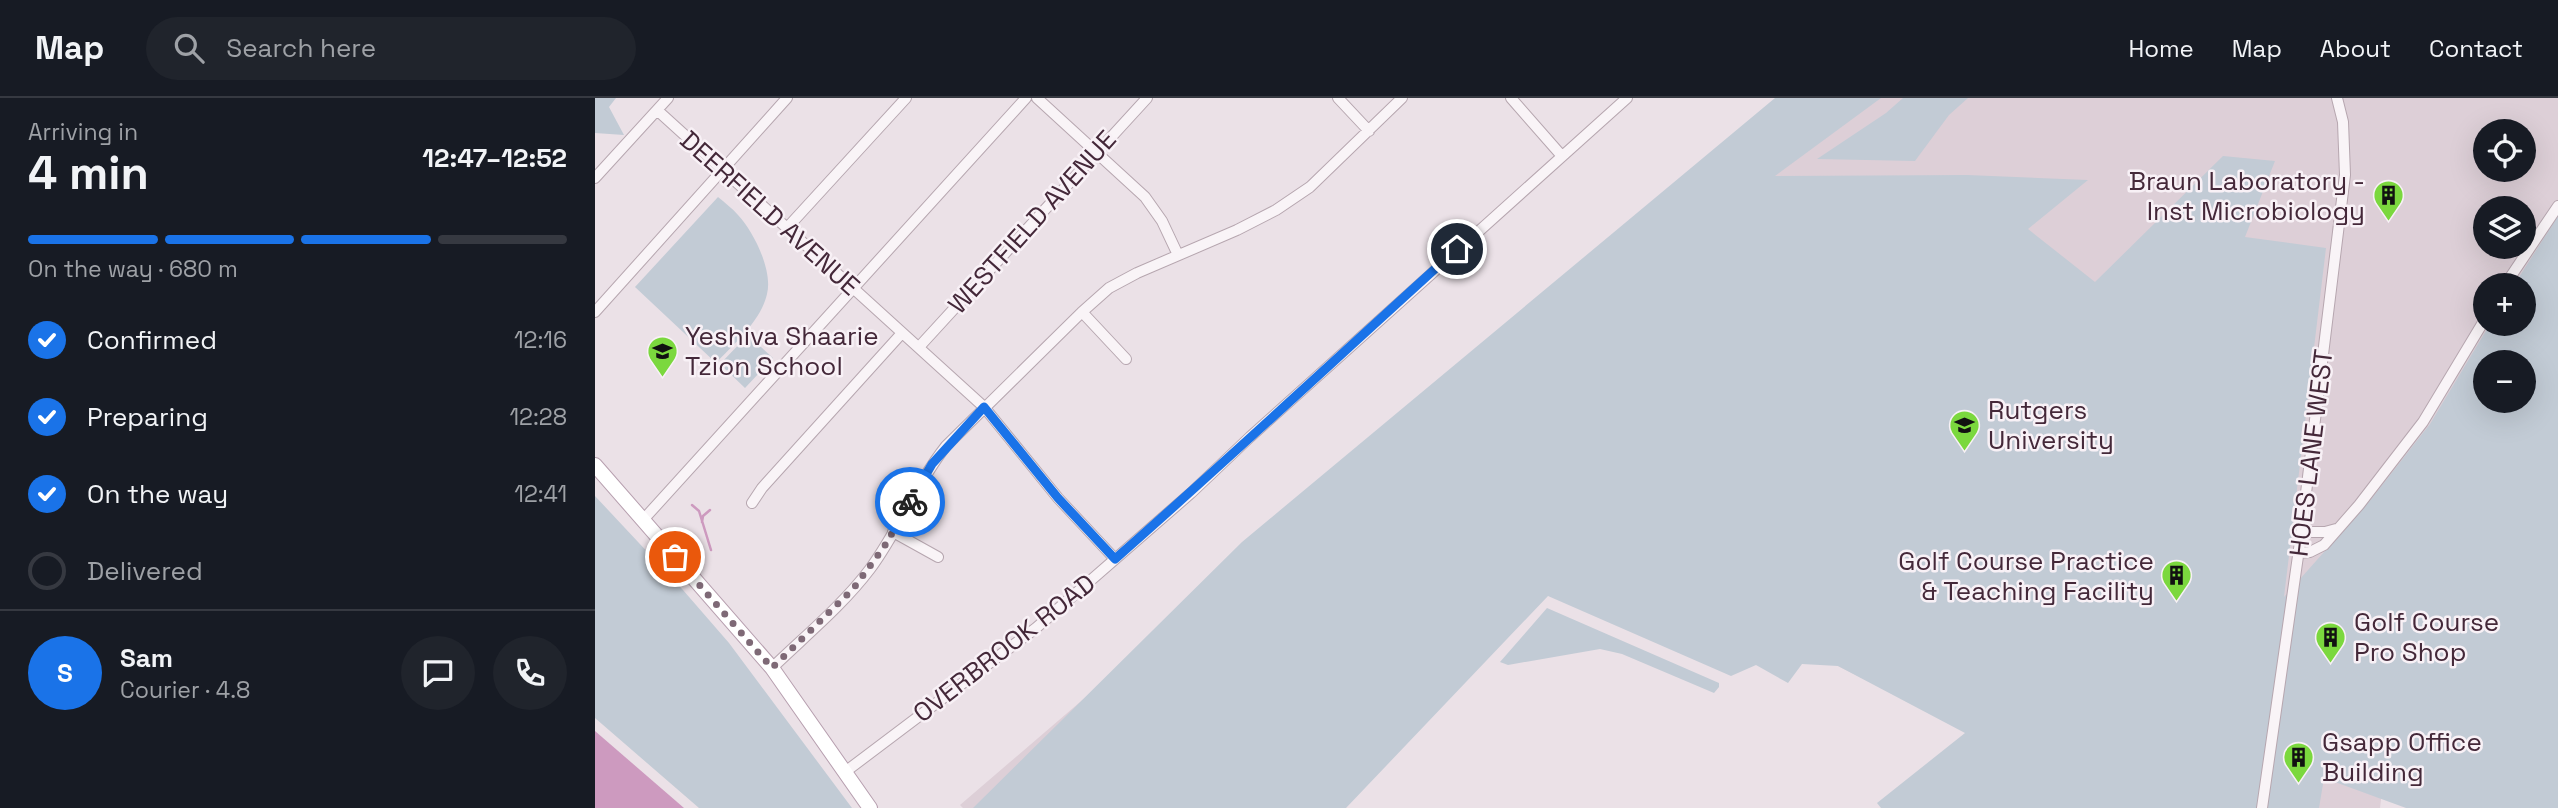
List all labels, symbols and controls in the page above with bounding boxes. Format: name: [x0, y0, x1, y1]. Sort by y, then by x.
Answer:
search box: [146, 17, 636, 80]
text: Map: [35, 27, 104, 69]
icon: search: [170, 29, 208, 67]
text: Search here: [226, 31, 376, 65]
text: Home: [2128, 33, 2194, 64]
text: Map: [2232, 33, 2282, 64]
text: About: [2320, 33, 2391, 64]
text: Contact: [2429, 33, 2523, 64]
text: Arriving in: [28, 117, 138, 147]
map controls: [2473, 119, 2536, 413]
button: locate: [2473, 119, 2536, 182]
street label: DEERFIELD AVENUE: [673, 123, 867, 303]
street label: WESTFIELD AVENUE: [941, 123, 1123, 321]
text: 12:47–12:52: [422, 141, 567, 175]
text: 4 min: [28, 144, 149, 202]
place label: Braun Laboratory - Inst Microbiology: [2129, 164, 2365, 228]
building icon: Braun Laboratory - Inst Microbiology: [2371, 179, 2405, 223]
button: layers: [2473, 196, 2536, 259]
pin: [1427, 219, 1487, 279]
icon: home: [1438, 230, 1476, 268]
text: On the way · 680 m: [28, 254, 238, 284]
button: +: [2473, 273, 2536, 336]
place label: Yeshiva Shaarie Tzion School: [685, 319, 879, 383]
icon: check: [28, 321, 66, 359]
text: Confirmed: [87, 323, 217, 357]
text: 12:16: [514, 325, 567, 355]
school or university icon: Yeshiva Shaarie Tzion School: [645, 334, 679, 378]
street label: HOES LANE WEST: [2281, 347, 2341, 559]
button: −: [2473, 350, 2536, 413]
place label: Rutgers University: [1988, 393, 2114, 457]
icon: check: [28, 398, 66, 436]
text: Preparing: [87, 400, 208, 434]
text: 12:28: [510, 402, 567, 432]
school or university icon: Rutgers University: [1948, 408, 1982, 452]
courier: [875, 467, 945, 537]
icon: check: [28, 475, 66, 513]
text: On the way: [87, 477, 228, 511]
text: 12:41: [514, 479, 567, 509]
icon: bike: [891, 483, 929, 521]
pin: [645, 527, 705, 587]
icon: bag: [656, 538, 694, 576]
place label: Golf Course Practice & Teaching Facility: [1898, 544, 2154, 608]
text: Delivered: [87, 554, 203, 588]
building icon: Golf Course Practice & Teaching Facility: [2160, 559, 2194, 603]
street label: OVERBROOK ROAD: [906, 566, 1102, 730]
place label: Golf Course Pro Shop: [2354, 605, 2499, 669]
building icon: Golf Course Pro Shop: [2314, 620, 2348, 664]
button: chat: [401, 636, 475, 710]
button: phone: [493, 636, 567, 710]
text: Sam: [120, 641, 173, 675]
text: S: [57, 656, 73, 690]
text: Courier · 4.8: [120, 675, 250, 705]
place label: Gsapp Office Building: [2322, 725, 2482, 789]
building icon: Gsapp Office Building: [2282, 740, 2316, 784]

